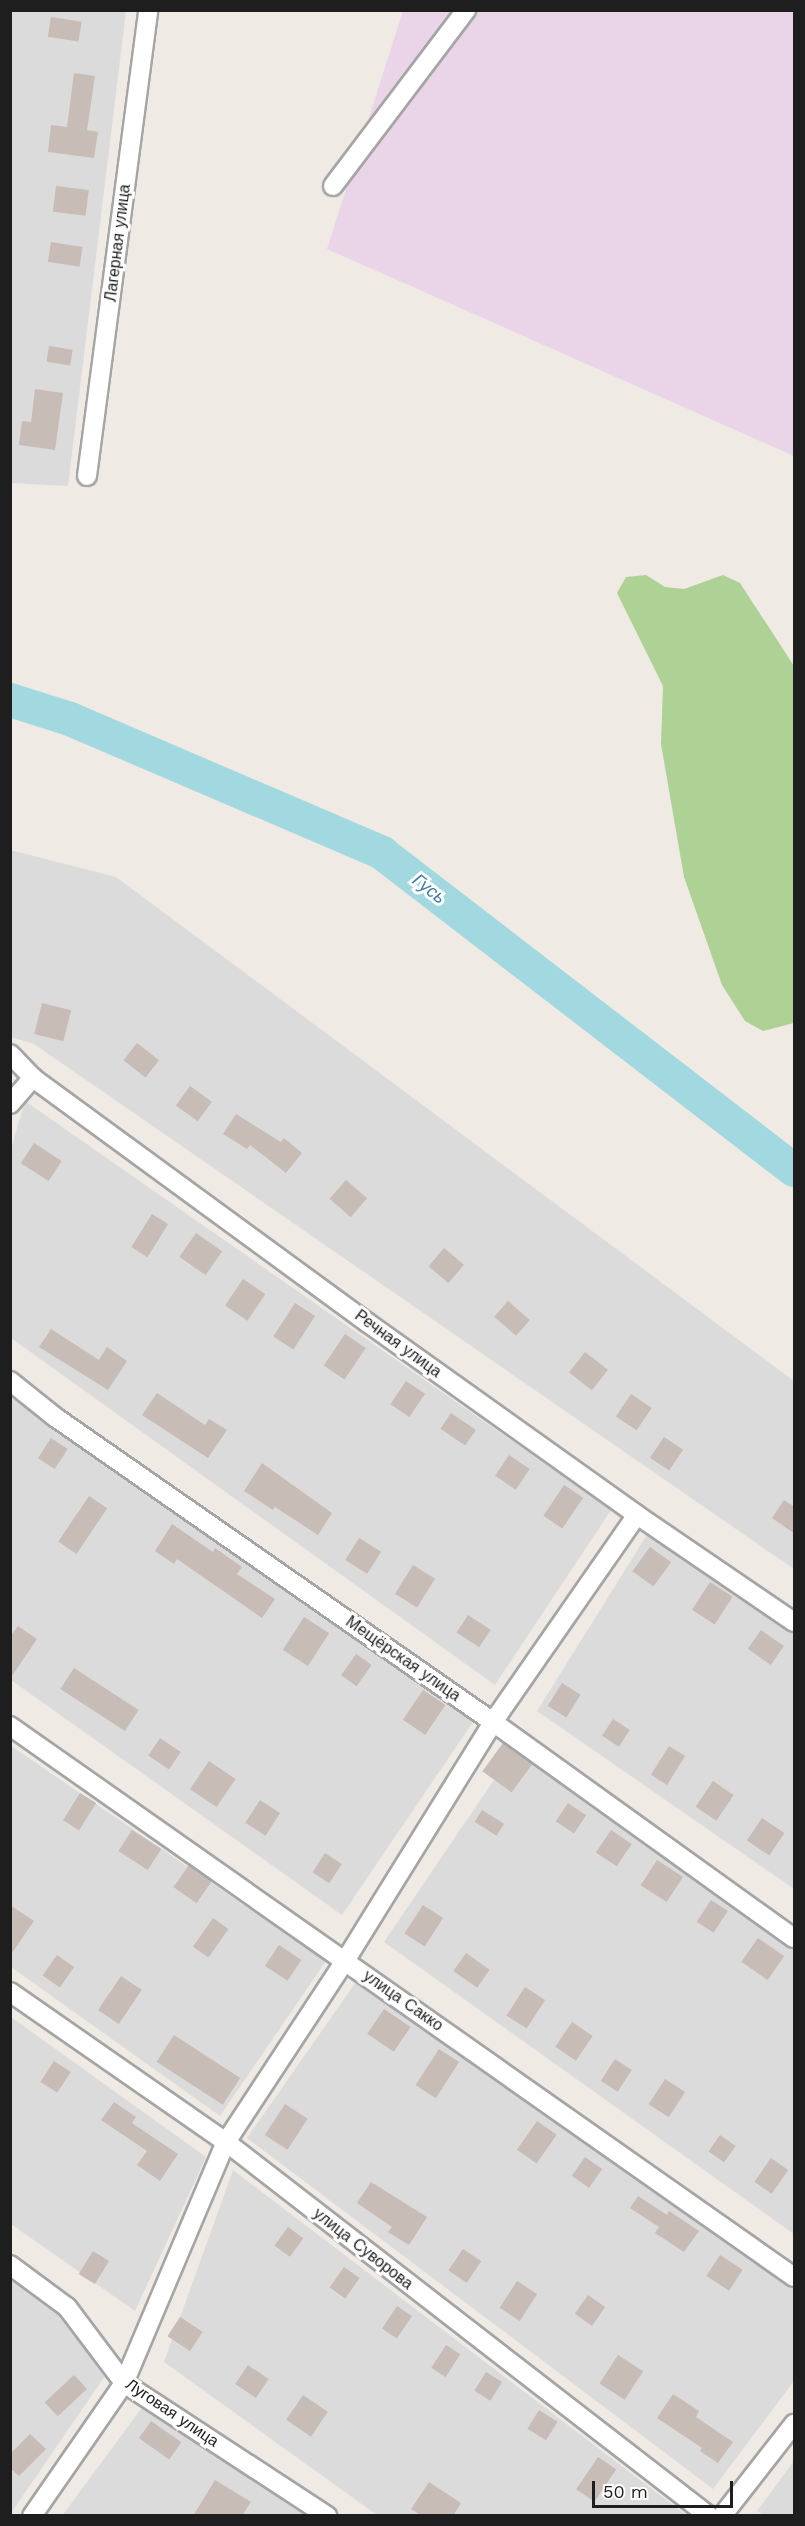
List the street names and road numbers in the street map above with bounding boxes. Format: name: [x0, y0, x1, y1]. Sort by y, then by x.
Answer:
street label: Лагерная улица: [101, 183, 135, 303]
street label: Речная улица: [351, 1306, 445, 1382]
street label: Мещёрская улица: [342, 1612, 464, 1706]
street label: улица Сакко: [359, 1966, 447, 2036]
street label: улица Суворова: [309, 2204, 417, 2294]
street label: Луговая улица: [122, 2375, 222, 2451]

